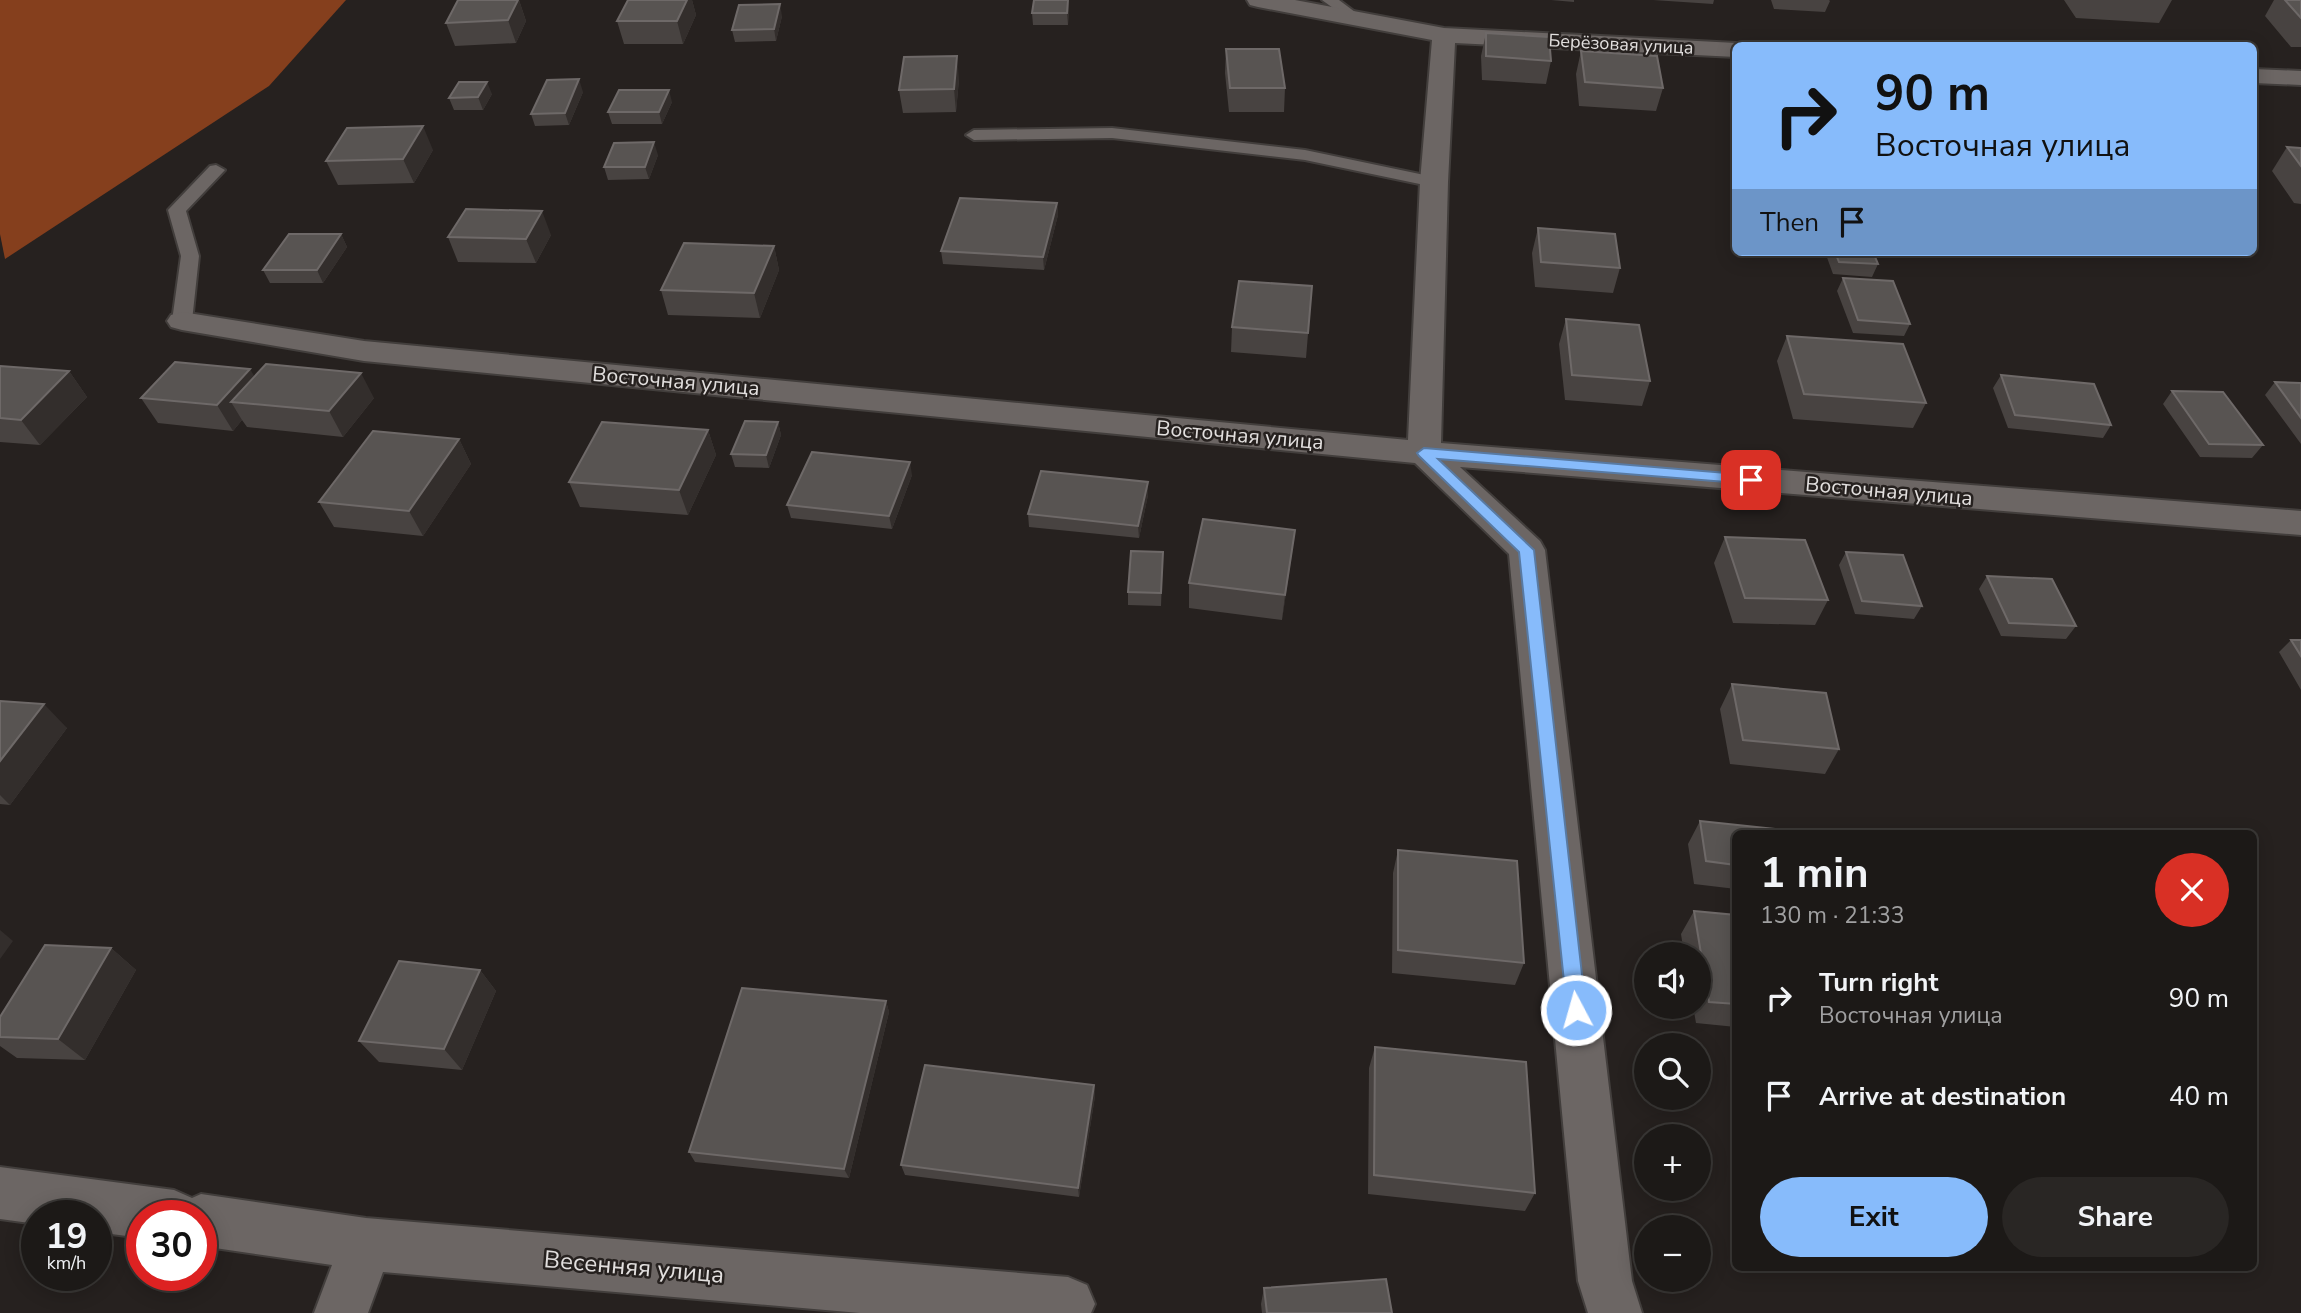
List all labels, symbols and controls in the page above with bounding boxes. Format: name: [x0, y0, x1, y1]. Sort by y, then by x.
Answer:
street label: Берёзовая улица: [1548, 28, 1694, 60]
text: 90 m: [1875, 60, 1990, 127]
icon: right: [1760, 70, 1851, 161]
text: Восточная улица: [1875, 124, 2131, 167]
icon: arrive: [1833, 203, 1871, 241]
text: Then: [1760, 205, 1819, 240]
street label: Восточная улица: [591, 360, 761, 402]
street label: Восточная улица: [1155, 414, 1325, 456]
pin: [1721, 450, 1781, 510]
icon: arrive: [1732, 461, 1770, 499]
street label: Восточная улица: [1804, 470, 1974, 512]
text: 1 min: [1760, 845, 1869, 902]
button: close: [2155, 853, 2229, 927]
text: 130 m · 21:33: [1760, 900, 1905, 931]
map controls: [1634, 942, 1711, 1292]
button: sound: [1634, 942, 1711, 1019]
text: Turn right: [1819, 965, 1938, 1000]
position arrow: [1539, 973, 1613, 1047]
icon: right: [1760, 979, 1798, 1017]
text: 90 m: [2169, 981, 2229, 1016]
text: Восточная улица: [1819, 1000, 2003, 1031]
button: search: [1634, 1033, 1711, 1110]
icon: arrive: [1760, 1077, 1798, 1115]
text: Arrive at destination: [1819, 1079, 2066, 1114]
text: 40 m: [2169, 1079, 2229, 1114]
button: +: [1634, 1124, 1711, 1201]
button: Exit: [1760, 1177, 1988, 1257]
button: Share: [2002, 1177, 2229, 1257]
speed limit sign: 30: [126, 1200, 217, 1291]
text: 19: [45, 1213, 88, 1260]
button: −: [1634, 1215, 1711, 1292]
street label: Весенняя улица: [543, 1243, 725, 1291]
text: km/h: [47, 1251, 86, 1275]

